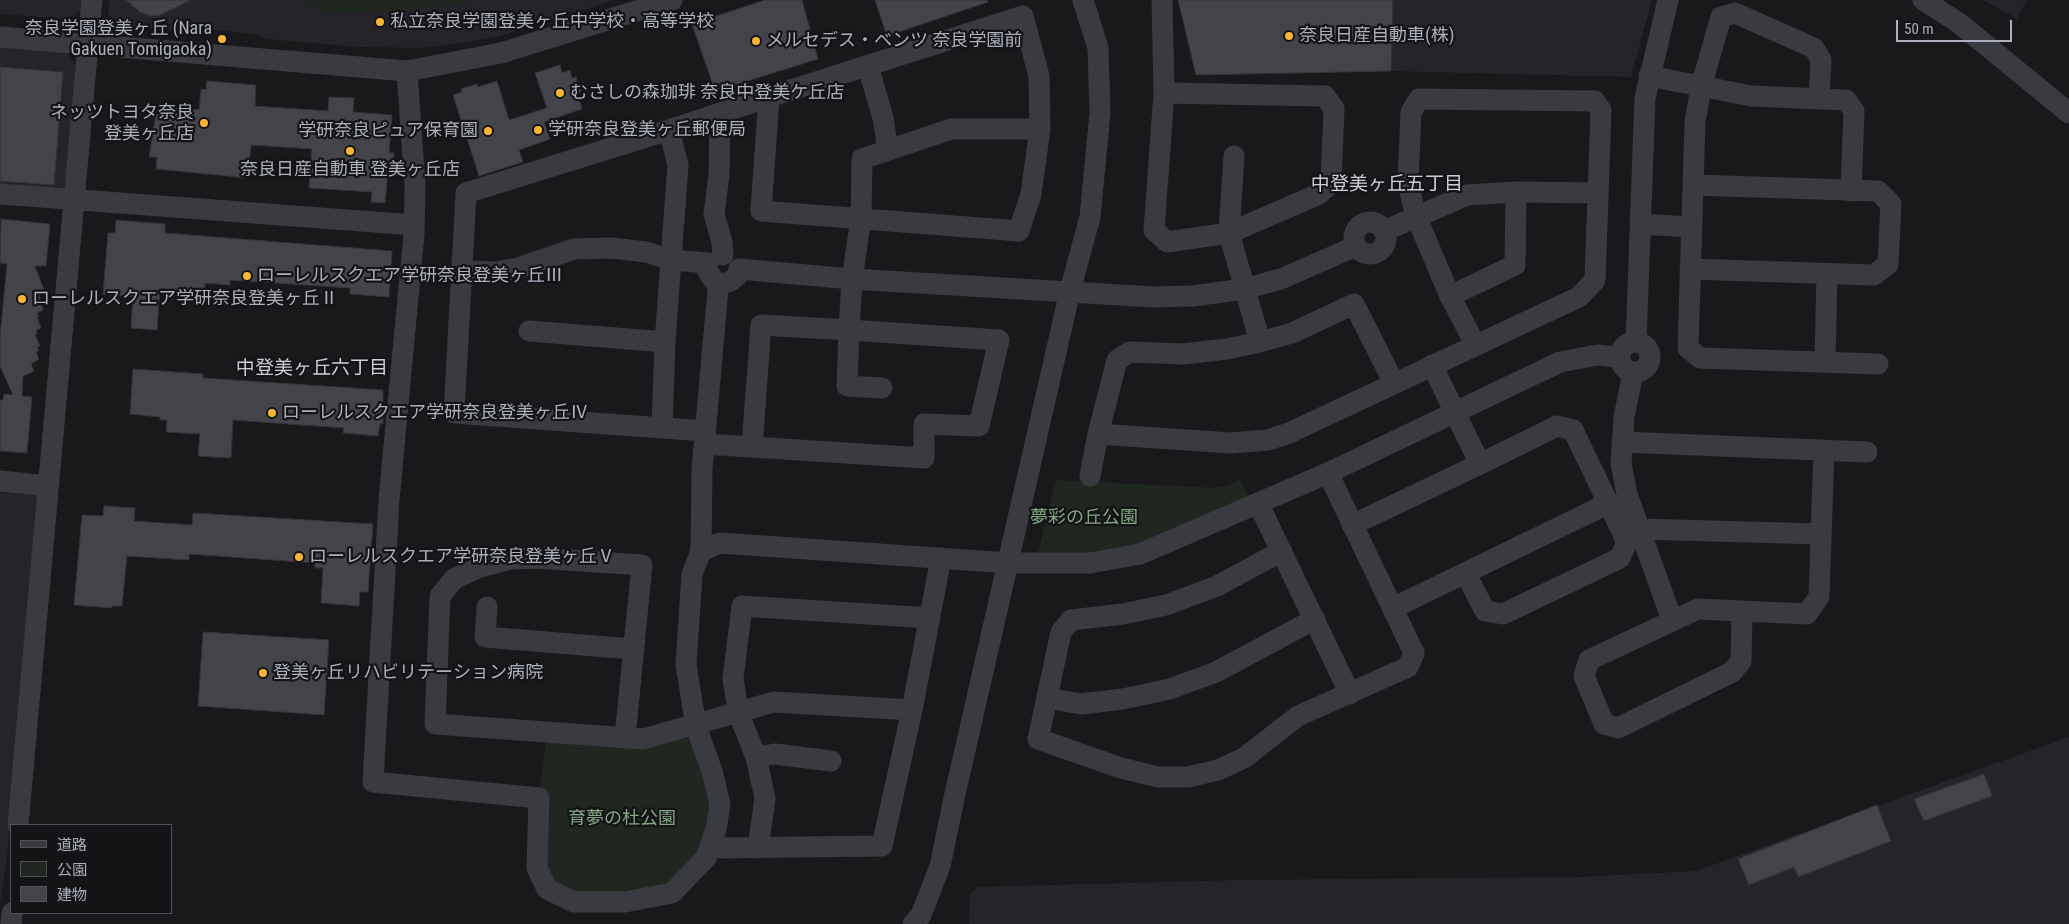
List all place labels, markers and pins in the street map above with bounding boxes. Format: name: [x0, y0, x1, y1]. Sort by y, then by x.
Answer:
place label: 私立奈良学園登美ヶ丘中学校・高等学校: [390, 11, 714, 33]
marker: 私立奈良学園登美ヶ丘中学校・高等学校: [374, 16, 386, 28]
place label: 奈良学園登美ヶ丘 (Nara Gakuen Tomigaoka): [25, 18, 212, 60]
place label: 奈良日産自動車(株): [1299, 25, 1454, 47]
place label: メルセデス・ベンツ 奈良学園前: [766, 30, 1022, 52]
marker: 奈良日産自動車(株): [1283, 30, 1295, 42]
marker: 奈良学園登美ヶ丘 (Nara Gakuen Tomigaoka): [216, 33, 228, 45]
marker: メルセデス・ベンツ 奈良学園前: [750, 35, 762, 47]
place label: むさしの森珈琲 奈良中登美ケ丘店: [570, 82, 844, 104]
marker: むさしの森珈琲 奈良中登美ケ丘店: [554, 87, 566, 99]
place label: ネッツトヨタ奈良 登美ヶ丘店: [50, 102, 194, 144]
marker: ネッツトヨタ奈良 登美ヶ丘店: [198, 117, 210, 129]
place label: 学研奈良登美ヶ丘郵便局: [548, 119, 746, 141]
place label: 学研奈良ピュア保育園: [298, 120, 478, 142]
marker: 学研奈良登美ヶ丘郵便局: [532, 124, 544, 136]
marker: 学研奈良ピュア保育園: [482, 125, 494, 137]
marker: 奈良日産自動車 登美ヶ丘店: [344, 145, 356, 157]
place label: 奈良日産自動車 登美ヶ丘店: [240, 159, 460, 181]
place label: ローレルスクエア学研奈良登美ヶ丘Ⅲ: [257, 265, 563, 287]
marker: ローレルスクエア学研奈良登美ヶ丘Ⅲ: [241, 270, 253, 282]
place label: ローレルスクエア学研奈良登美ヶ丘Ⅱ: [32, 288, 338, 310]
marker: ローレルスクエア学研奈良登美ヶ丘Ⅱ: [16, 293, 28, 305]
place label: ローレルスクエア学研奈良登美ヶ丘Ⅳ: [282, 402, 588, 424]
marker: ローレルスクエア学研奈良登美ヶ丘Ⅳ: [266, 407, 278, 419]
place label: ローレルスクエア学研奈良登美ヶ丘Ⅴ: [309, 546, 615, 568]
marker: ローレルスクエア学研奈良登美ヶ丘Ⅴ: [293, 551, 305, 563]
place label: 登美ヶ丘リハビリテーション病院: [273, 662, 543, 684]
marker: 登美ヶ丘リハビリテーション病院: [257, 667, 269, 679]

